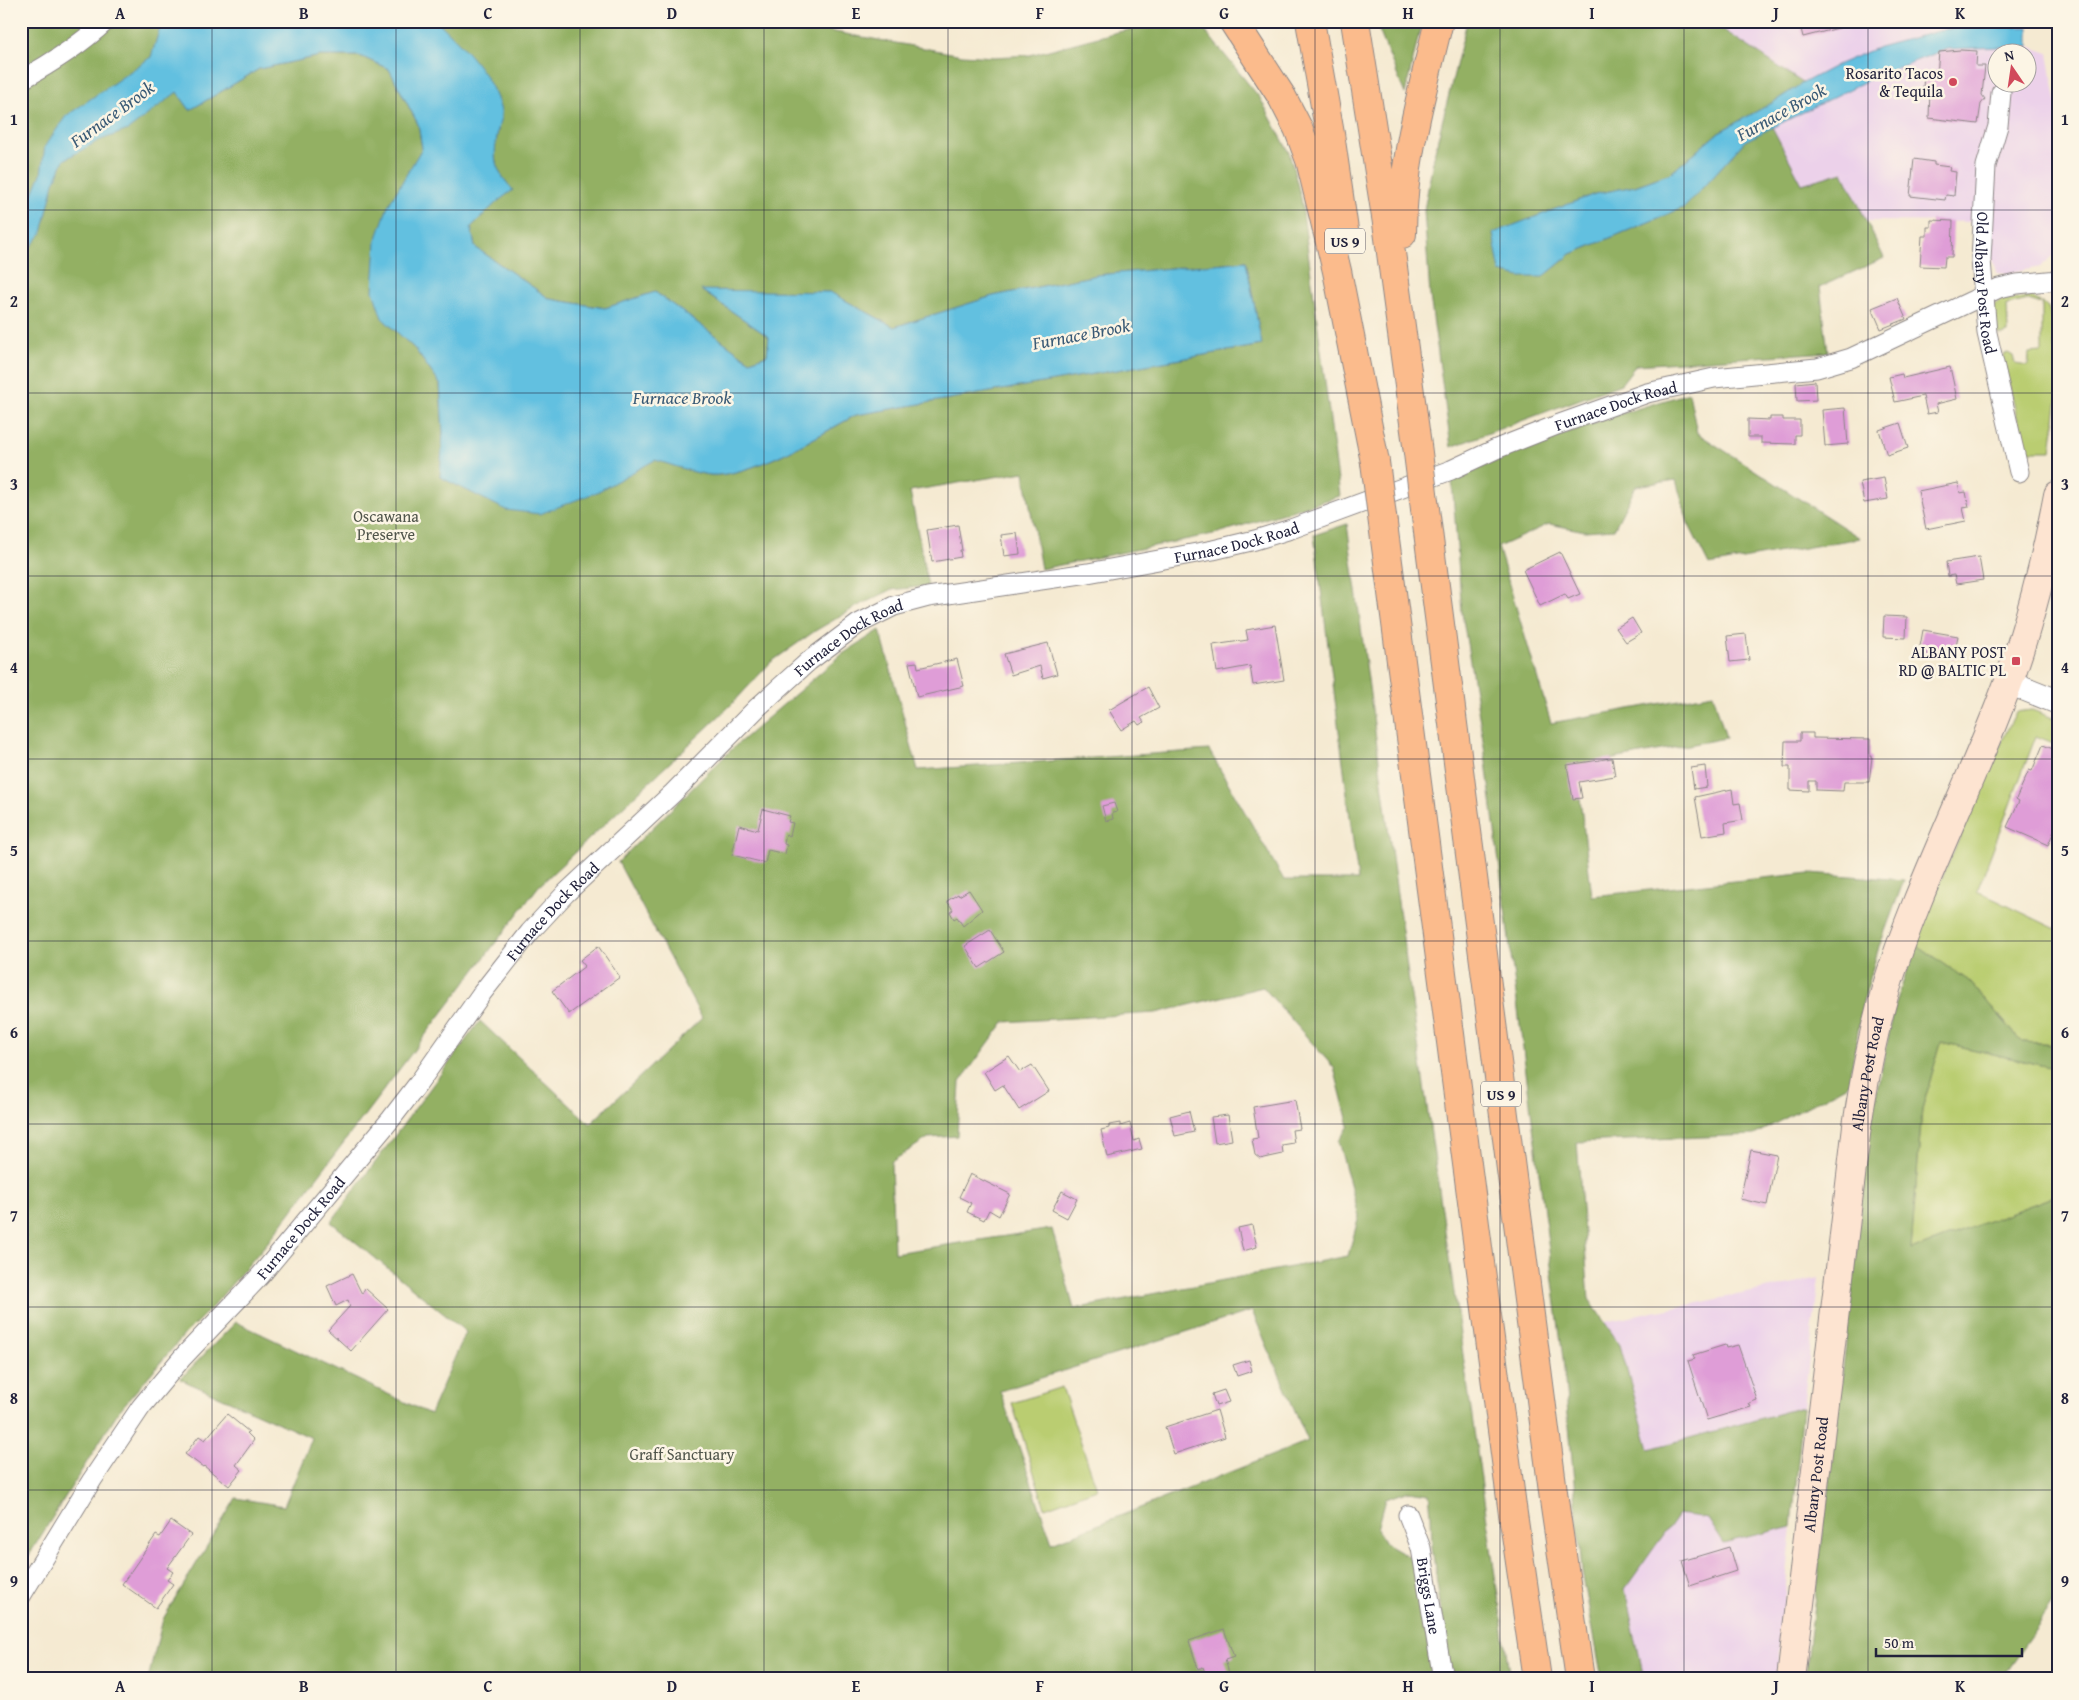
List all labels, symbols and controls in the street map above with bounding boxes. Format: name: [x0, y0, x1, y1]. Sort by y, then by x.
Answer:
text: A: [115, 1, 126, 25]
text: B: [299, 1, 309, 25]
text: C: [483, 1, 493, 25]
text: D: [667, 1, 677, 25]
text: E: [852, 1, 861, 25]
text: F: [1036, 1, 1044, 25]
text: G: [1219, 1, 1229, 25]
text: H: [1402, 1, 1414, 25]
text: I: [1589, 1, 1595, 25]
text: J: [1770, 1, 1779, 25]
text: K: [1955, 1, 1966, 25]
north arrow: [1986, 42, 2036, 92]
text: N: [2002, 44, 2017, 66]
place label: Rosarito Tacos & Tequila: [1846, 61, 1943, 103]
water label: Furnace Brook: [63, 74, 161, 155]
water label: Furnace Brook: [1730, 76, 1831, 148]
marker: Rosarito Tacos & Tequila: [1947, 76, 1959, 88]
text: 1: [10, 107, 18, 131]
text: 1: [2061, 107, 2069, 131]
street label: Old Albany Post Road: [1969, 211, 2004, 357]
road number: US 9: [1325, 228, 1365, 254]
text: 2: [10, 289, 18, 313]
text: 2: [2061, 289, 2069, 313]
water label: Furnace Brook: [1029, 311, 1133, 357]
street label: Furnace Dock Road: [1551, 375, 1680, 437]
water label: Furnace Brook: [632, 384, 732, 411]
text: 3: [10, 472, 18, 496]
text: 3: [2061, 472, 2069, 496]
park label: Oscawana Preserve: [353, 504, 419, 546]
street label: Furnace Dock Road: [1172, 515, 1303, 569]
street label: Furnace Dock Road: [788, 592, 906, 682]
place label: ALBANY POST RD @ BALTIC PL: [1899, 640, 2006, 682]
text: 4: [10, 655, 18, 679]
marker: ALBANY POST RD @ BALTIC PL: [2010, 655, 2022, 667]
text: 4: [2061, 655, 2069, 679]
text: 5: [10, 838, 18, 862]
text: 5: [2061, 838, 2069, 862]
street label: Furnace Dock Road: [500, 856, 605, 966]
street label: Albany Post Road: [1844, 1013, 1890, 1132]
text: 6: [10, 1020, 18, 1044]
text: 6: [2061, 1020, 2069, 1044]
road number: US 9: [1481, 1082, 1521, 1106]
street label: Furnace Dock Road: [250, 1171, 351, 1284]
text: 7: [10, 1203, 18, 1227]
text: 7: [2061, 1203, 2069, 1227]
text: 8: [10, 1386, 18, 1410]
text: 8: [2061, 1386, 2069, 1410]
street label: Albany Post Road: [1797, 1415, 1834, 1534]
park label: Graff Sanctuary: [629, 1442, 735, 1466]
street label: Briggs Lane: [1411, 1555, 1447, 1636]
text: 9: [10, 1569, 18, 1593]
text: 9: [2061, 1569, 2069, 1593]
scale bar: [1876, 1625, 2023, 1657]
text: 50 m: [1884, 1632, 1915, 1653]
text: A: [115, 1674, 126, 1698]
text: B: [299, 1674, 309, 1698]
text: C: [483, 1674, 493, 1698]
text: D: [667, 1674, 677, 1698]
text: E: [852, 1674, 861, 1698]
text: F: [1036, 1674, 1044, 1698]
text: G: [1219, 1674, 1229, 1698]
text: H: [1402, 1674, 1414, 1698]
text: I: [1589, 1674, 1595, 1698]
text: J: [1770, 1674, 1779, 1698]
text: K: [1955, 1674, 1966, 1698]

